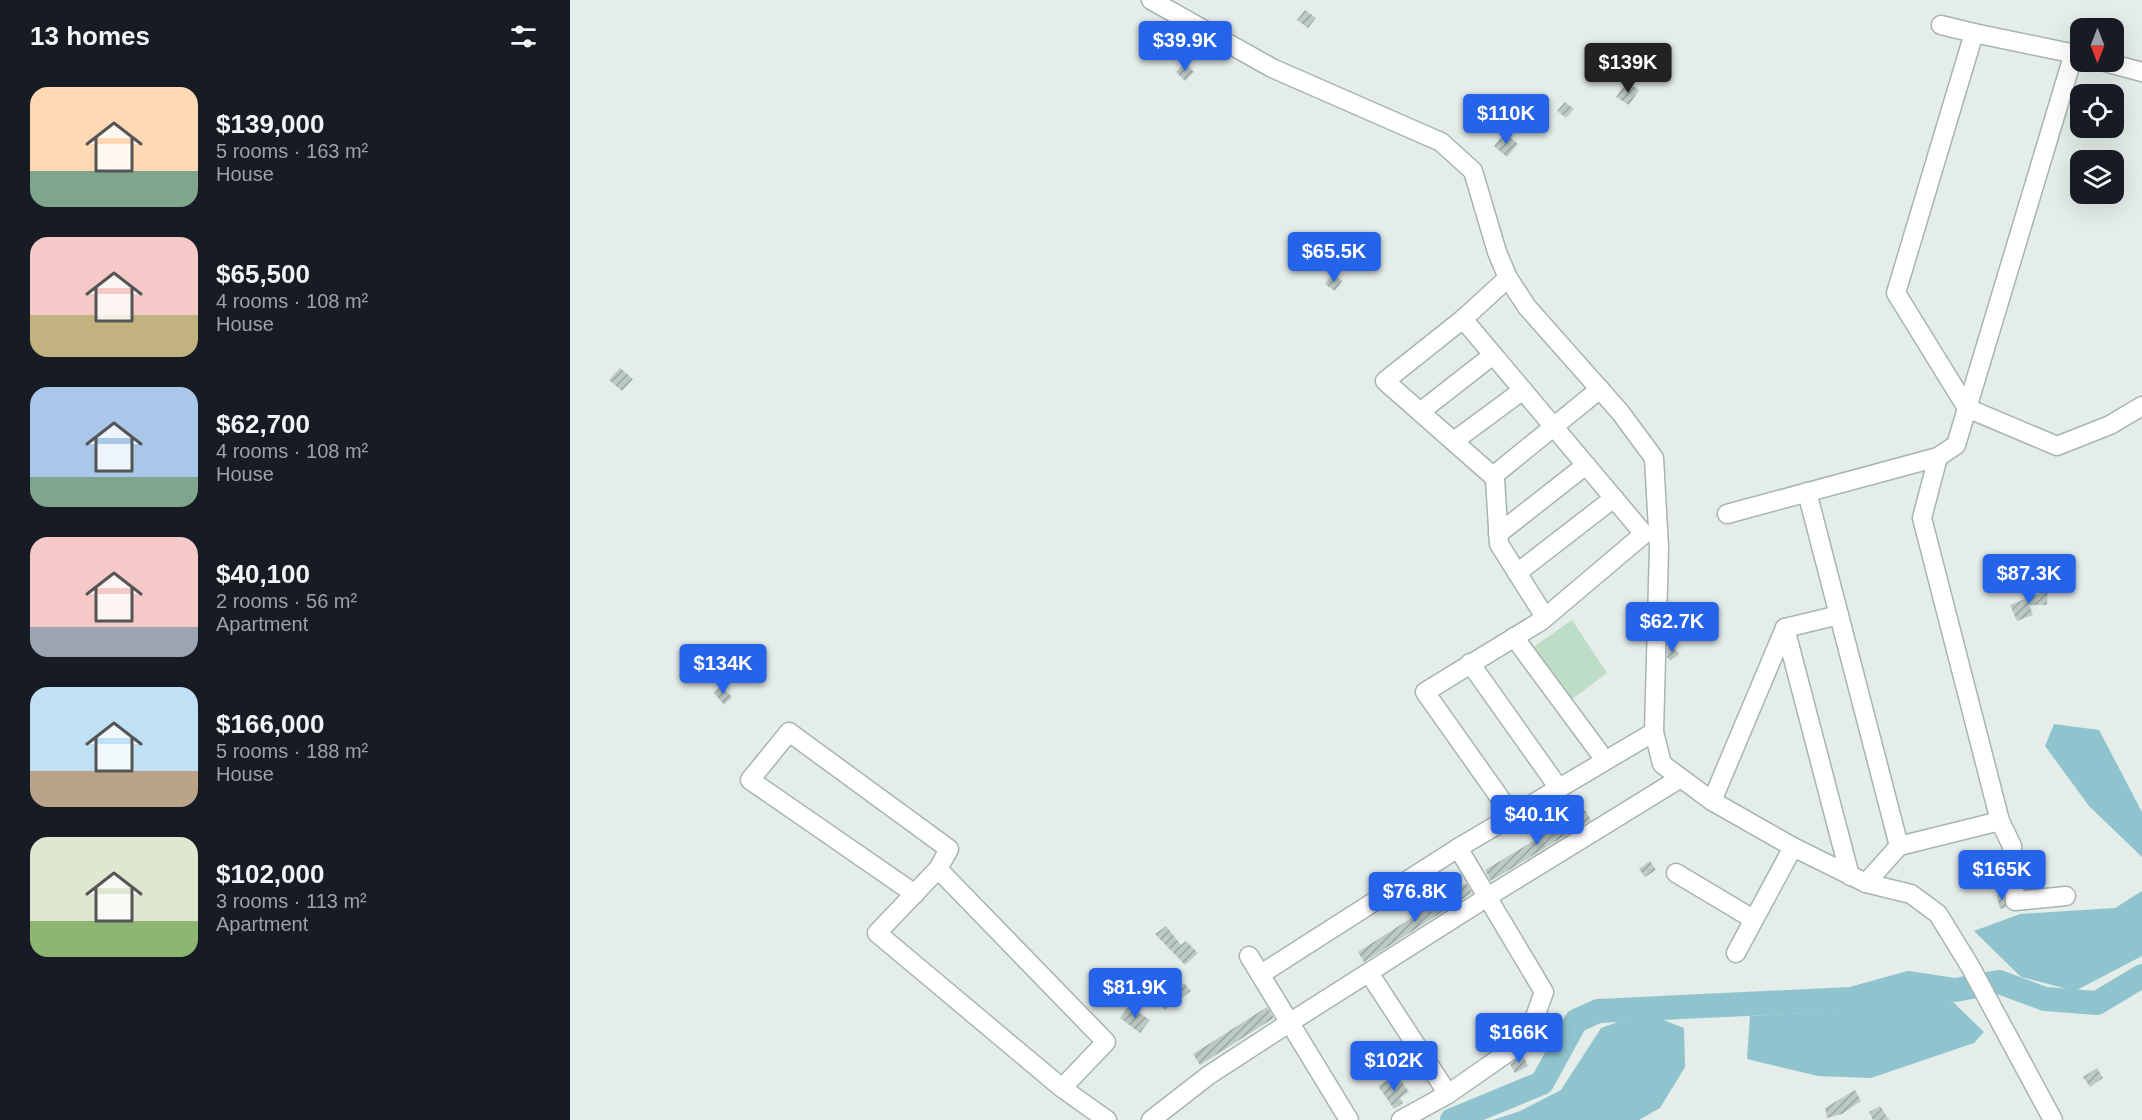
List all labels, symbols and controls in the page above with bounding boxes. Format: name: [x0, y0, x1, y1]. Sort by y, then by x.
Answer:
north arrow: [2070, 18, 2124, 72]
map controls: [2070, 18, 2124, 204]
icon: filters: [507, 20, 540, 53]
text: 13 homes: [30, 21, 150, 51]
pin: $39.9K: [1136, 21, 1234, 72]
text: $39.9K: [1153, 29, 1217, 51]
pin: $139K: [1586, 43, 1670, 94]
text: $139K: [1599, 51, 1657, 73]
button: locate: [2070, 84, 2124, 138]
pin: $110K: [1464, 94, 1548, 145]
text: $110K: [1477, 102, 1535, 124]
text: $139,000: [216, 109, 324, 139]
icon: home: [78, 111, 150, 183]
text: 5 rooms · 163 m²: [216, 140, 368, 162]
button: layers: [2070, 150, 2124, 204]
text: House: [216, 163, 274, 185]
pin: $65.5K: [1285, 232, 1383, 283]
text: $65.5K: [1302, 240, 1366, 262]
text: $65,500: [216, 259, 310, 289]
icon: home: [78, 261, 150, 333]
text: 4 rooms · 108 m²: [216, 290, 368, 312]
text: House: [216, 313, 274, 335]
text: $62,700: [216, 409, 310, 439]
icon: home: [78, 411, 150, 483]
text: 4 rooms · 108 m²: [216, 440, 368, 462]
text: House: [216, 463, 274, 485]
pin: $87.3K: [1980, 554, 2078, 605]
text: $40,100: [216, 559, 310, 589]
icon: home: [78, 561, 150, 633]
text: $87.3K: [1997, 562, 2061, 584]
text: 2 rooms · 56 m²: [216, 590, 357, 612]
pin: $62.7K: [1623, 602, 1721, 653]
text: $62.7K: [1640, 610, 1704, 632]
text: Apartment: [216, 613, 308, 635]
pin: $134K: [681, 644, 765, 695]
text: $134K: [694, 652, 752, 674]
text: $166,000: [216, 709, 324, 739]
icon: home: [78, 711, 150, 783]
text: 5 rooms · 188 m²: [216, 740, 368, 762]
text: House: [216, 763, 274, 785]
pin: $40.1K: [1488, 795, 1586, 846]
text: $40.1K: [1505, 803, 1569, 825]
pin: $165K: [1960, 850, 2044, 901]
text: $165K: [1973, 858, 2031, 880]
text: $102,000: [216, 859, 324, 889]
icon: home: [78, 861, 150, 933]
pin: $76.8K: [1366, 872, 1464, 923]
text: $76.8K: [1383, 880, 1447, 902]
text: 3 rooms · 113 m²: [216, 890, 367, 912]
text: Apartment: [216, 913, 308, 935]
pin: $81.9K: [1086, 968, 1184, 1019]
text: $81.9K: [1103, 976, 1167, 998]
pin: $166K: [1477, 1013, 1561, 1064]
text: $166K: [1490, 1021, 1548, 1043]
pin: $102K: [1352, 1041, 1436, 1092]
text: $102K: [1365, 1049, 1423, 1071]

